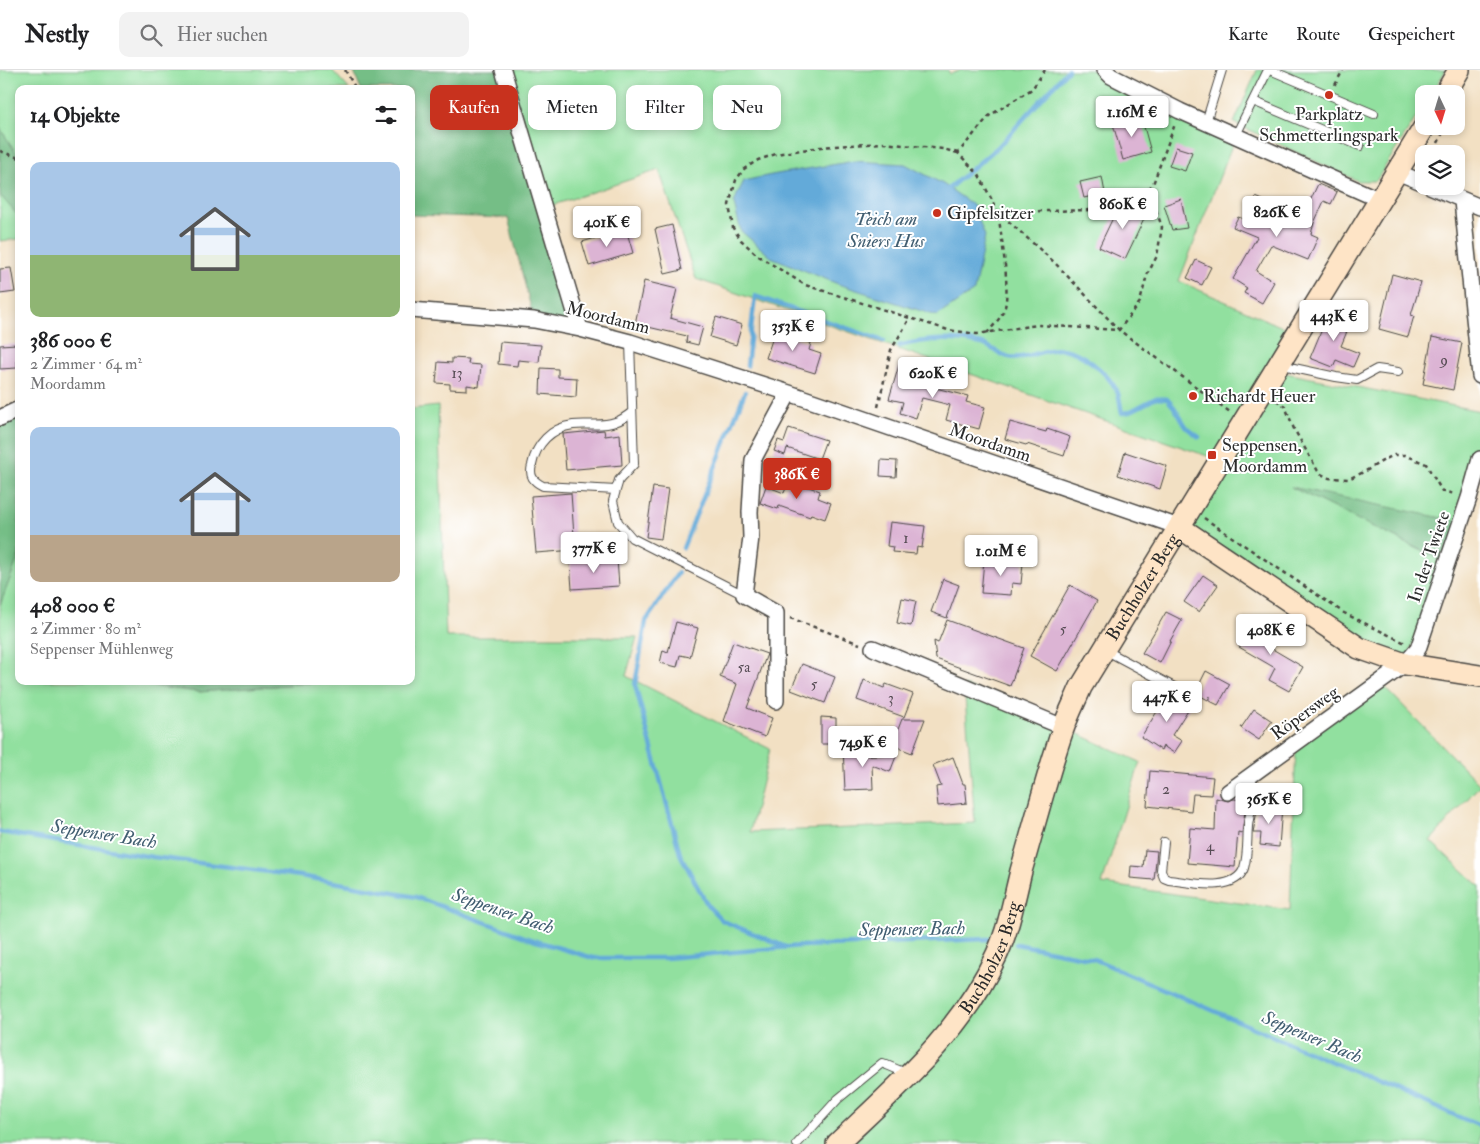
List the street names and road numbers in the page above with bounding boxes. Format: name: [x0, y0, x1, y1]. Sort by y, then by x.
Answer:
street label: Moordamm: [564, 297, 652, 339]
street label: Moordamm: [946, 418, 1034, 468]
street label: In der Twiete: [1403, 508, 1456, 606]
street label: Buchholzer Berg: [1101, 528, 1185, 645]
street label: Röpersweg: [1267, 680, 1344, 745]
street label: Buchholzer Berg: [954, 898, 1025, 1019]

